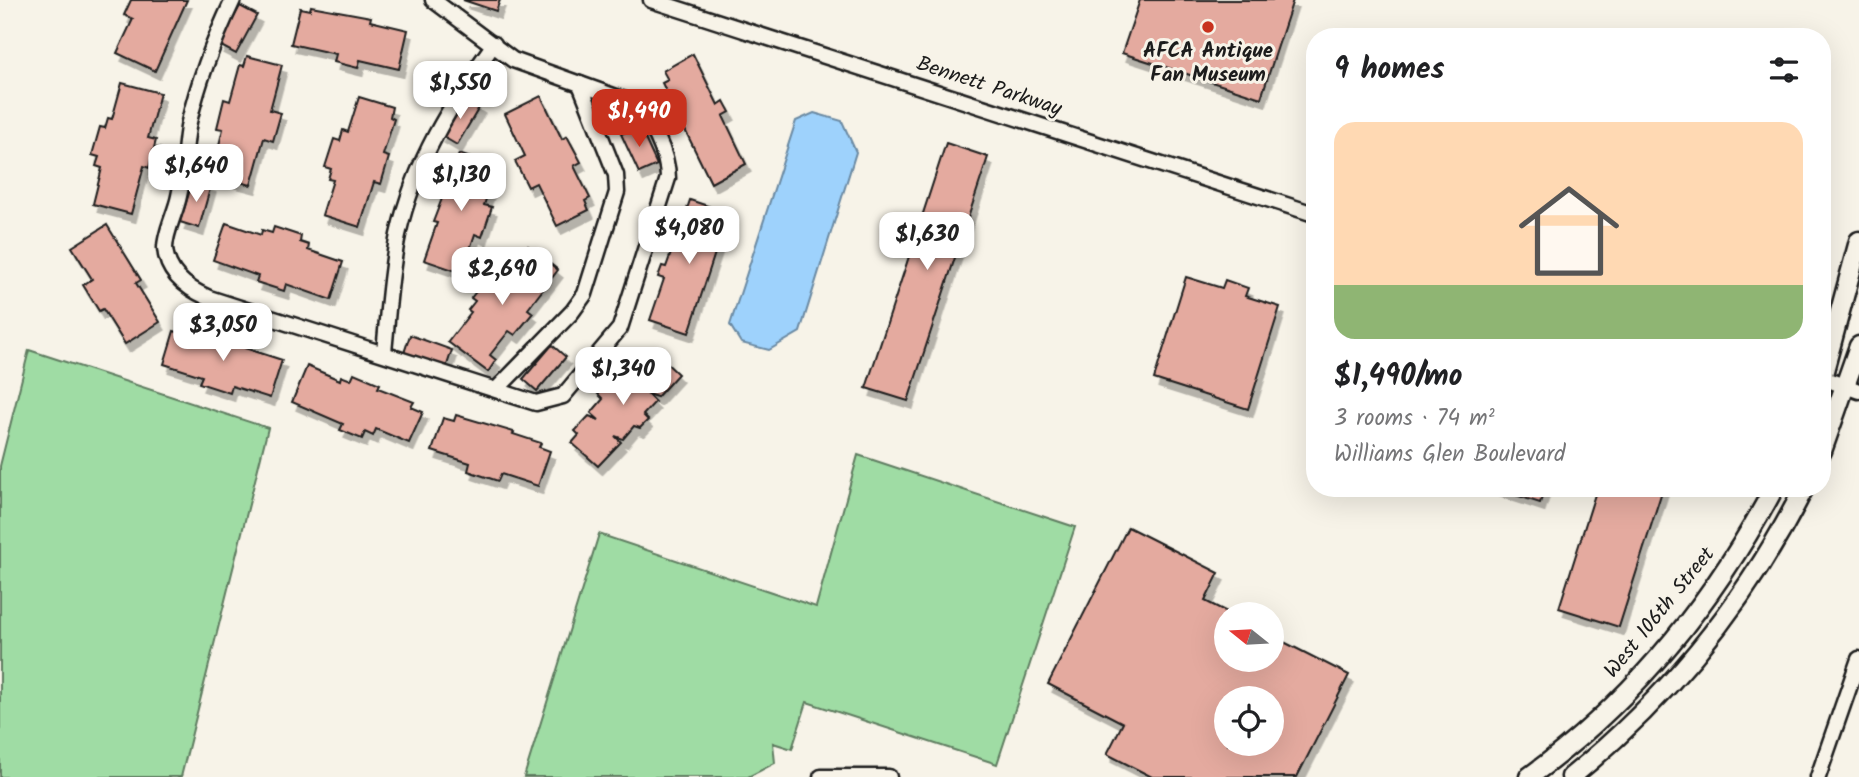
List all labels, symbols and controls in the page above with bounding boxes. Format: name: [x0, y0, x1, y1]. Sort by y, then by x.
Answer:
marker: AFCA Antique Fan Museum: [1200, 19, 1216, 35]
place label: AFCA Antique Fan Museum: [1143, 35, 1273, 92]
text: 9 homes: [1334, 46, 1445, 94]
street label: Bennett Parkway: [912, 48, 1066, 126]
icon: filters: [1765, 51, 1803, 89]
pin: $1,550: [403, 61, 517, 121]
text: $1,550: [429, 66, 491, 102]
pin: $1,490: [582, 90, 696, 149]
text: $1,490: [608, 94, 670, 130]
pin: $1,640: [139, 144, 253, 204]
text: $1,640: [164, 149, 228, 185]
pin: $1,130: [404, 154, 518, 213]
text: $1,130: [432, 158, 490, 194]
icon: home: [1506, 168, 1632, 294]
pin: $4,080: [632, 206, 746, 266]
text: $4,080: [654, 211, 724, 247]
pin: $1,630: [870, 212, 984, 272]
text: $1,630: [895, 217, 959, 253]
pin: $2,690: [445, 247, 559, 307]
text: $2,690: [468, 252, 536, 288]
pin: $3,050: [166, 304, 280, 363]
text: $3,050: [189, 308, 257, 344]
pin: $1,340: [566, 348, 680, 407]
text: $1,340: [591, 352, 655, 388]
text: $1,490/mo: [1334, 353, 1462, 401]
text: 3 rooms · 74 m²: [1334, 401, 1495, 437]
text: Williams Glen Boulevard: [1334, 437, 1566, 473]
street label: West 106th Street: [1596, 539, 1724, 686]
north arrow: [1214, 602, 1284, 672]
map controls: [1214, 602, 1284, 756]
button: locate: [1214, 686, 1284, 756]

